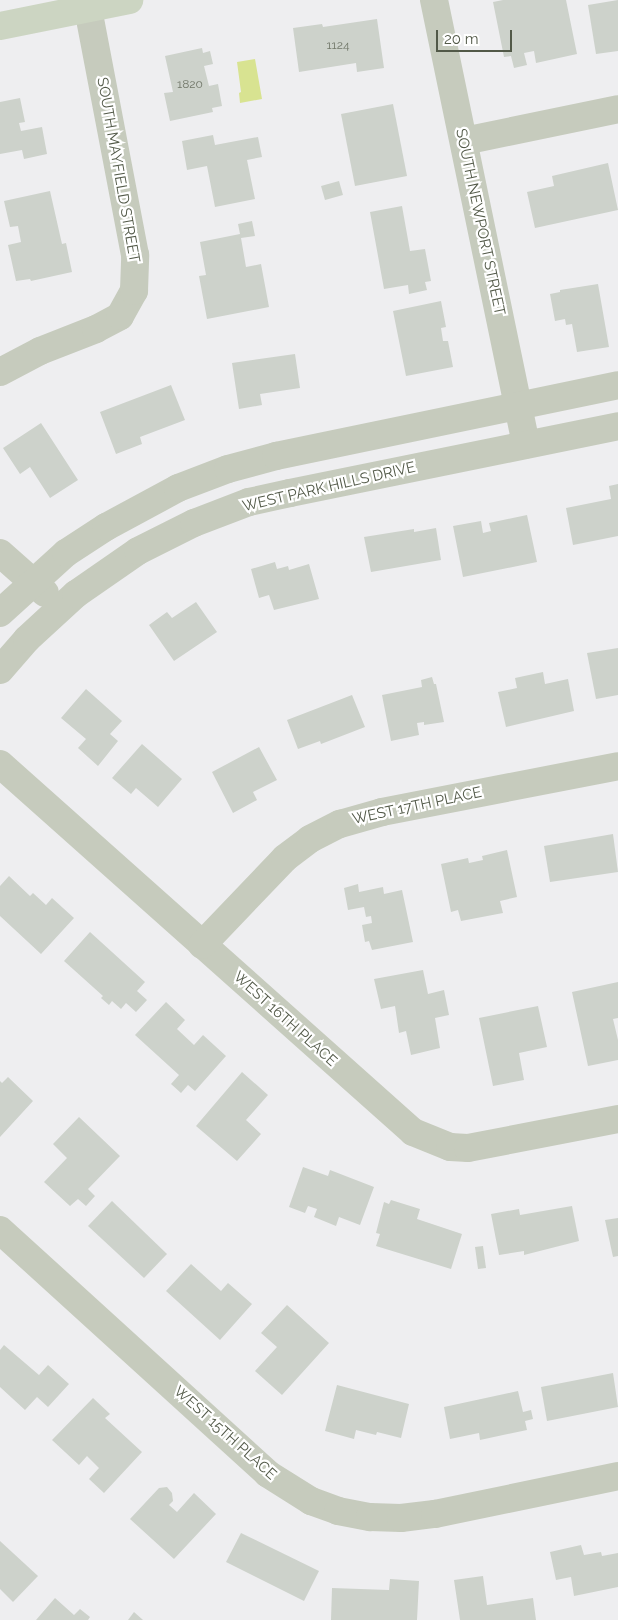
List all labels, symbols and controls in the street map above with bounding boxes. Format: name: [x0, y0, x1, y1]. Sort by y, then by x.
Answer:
scale bar: [438, 20, 514, 52]
text: 20 m: [444, 30, 479, 48]
house number: 1124: [326, 39, 350, 53]
street label: SOUTH MAYFIELD STREET: [93, 76, 143, 264]
house number: 1820: [177, 78, 203, 92]
street label: SOUTH NEWPORT STREET: [451, 127, 509, 317]
street label: WEST PARK HILLS DRIVE: [240, 458, 418, 516]
street label: WEST 17TH PLACE: [350, 783, 484, 829]
street label: WEST 16TH PLACE: [229, 968, 341, 1070]
street label: WEST 15TH PLACE: [170, 1382, 280, 1484]

